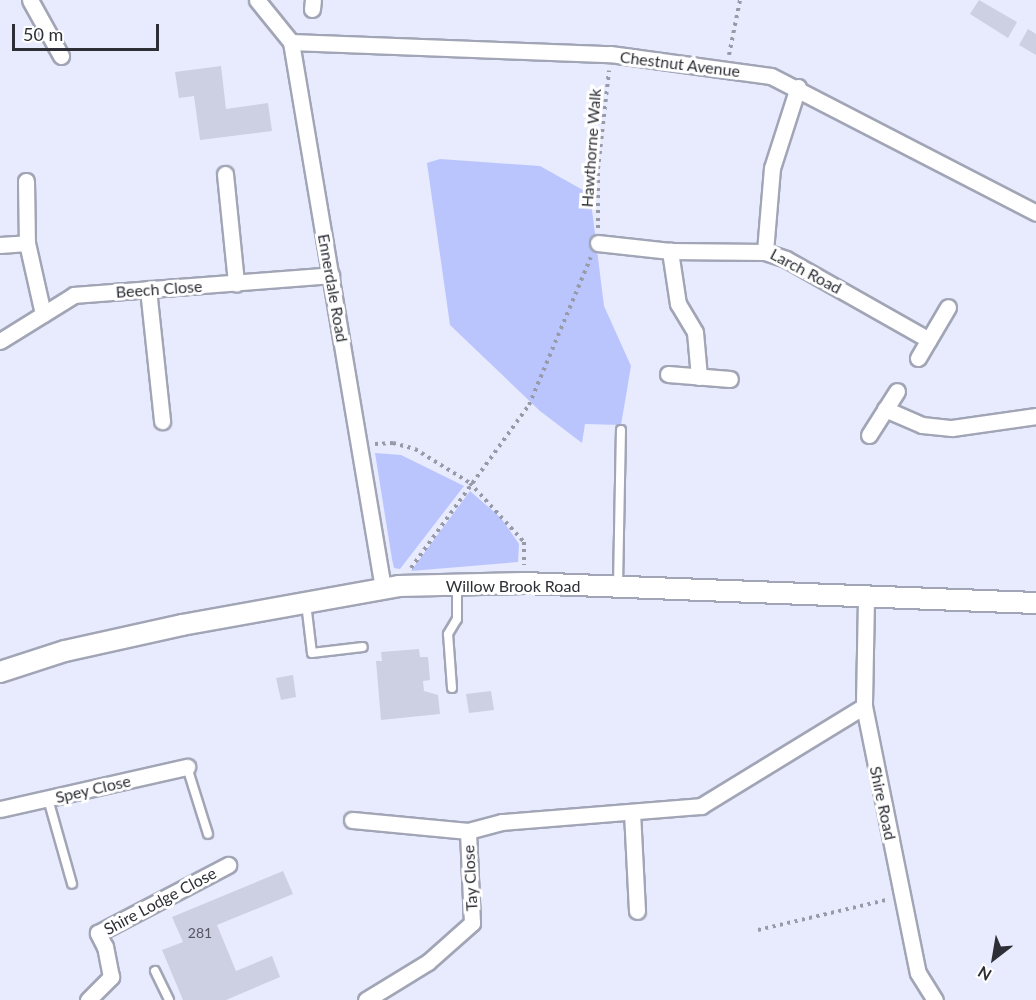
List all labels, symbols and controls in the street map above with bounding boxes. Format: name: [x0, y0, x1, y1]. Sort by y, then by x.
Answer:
scale bar: [15, 12, 162, 50]
text: 50 m: [23, 23, 63, 45]
street label: Chestnut Avenue: [619, 47, 741, 81]
street label: Hawthorne Walk: [577, 88, 605, 208]
street label: Ennerdale Road: [314, 232, 352, 344]
street label: Larch Road: [767, 244, 845, 298]
street label: Beech Close: [115, 276, 203, 302]
street label: Willow Brook Road: [445, 576, 581, 596]
street label: Shire Road: [866, 764, 900, 842]
street label: Spey Close: [53, 771, 133, 807]
street label: Tay Close: [459, 844, 481, 912]
street label: Shire Lodge Close: [100, 863, 220, 939]
house number: 281: [188, 925, 212, 941]
north arrow: [964, 928, 1024, 988]
text: N: [974, 963, 995, 985]

